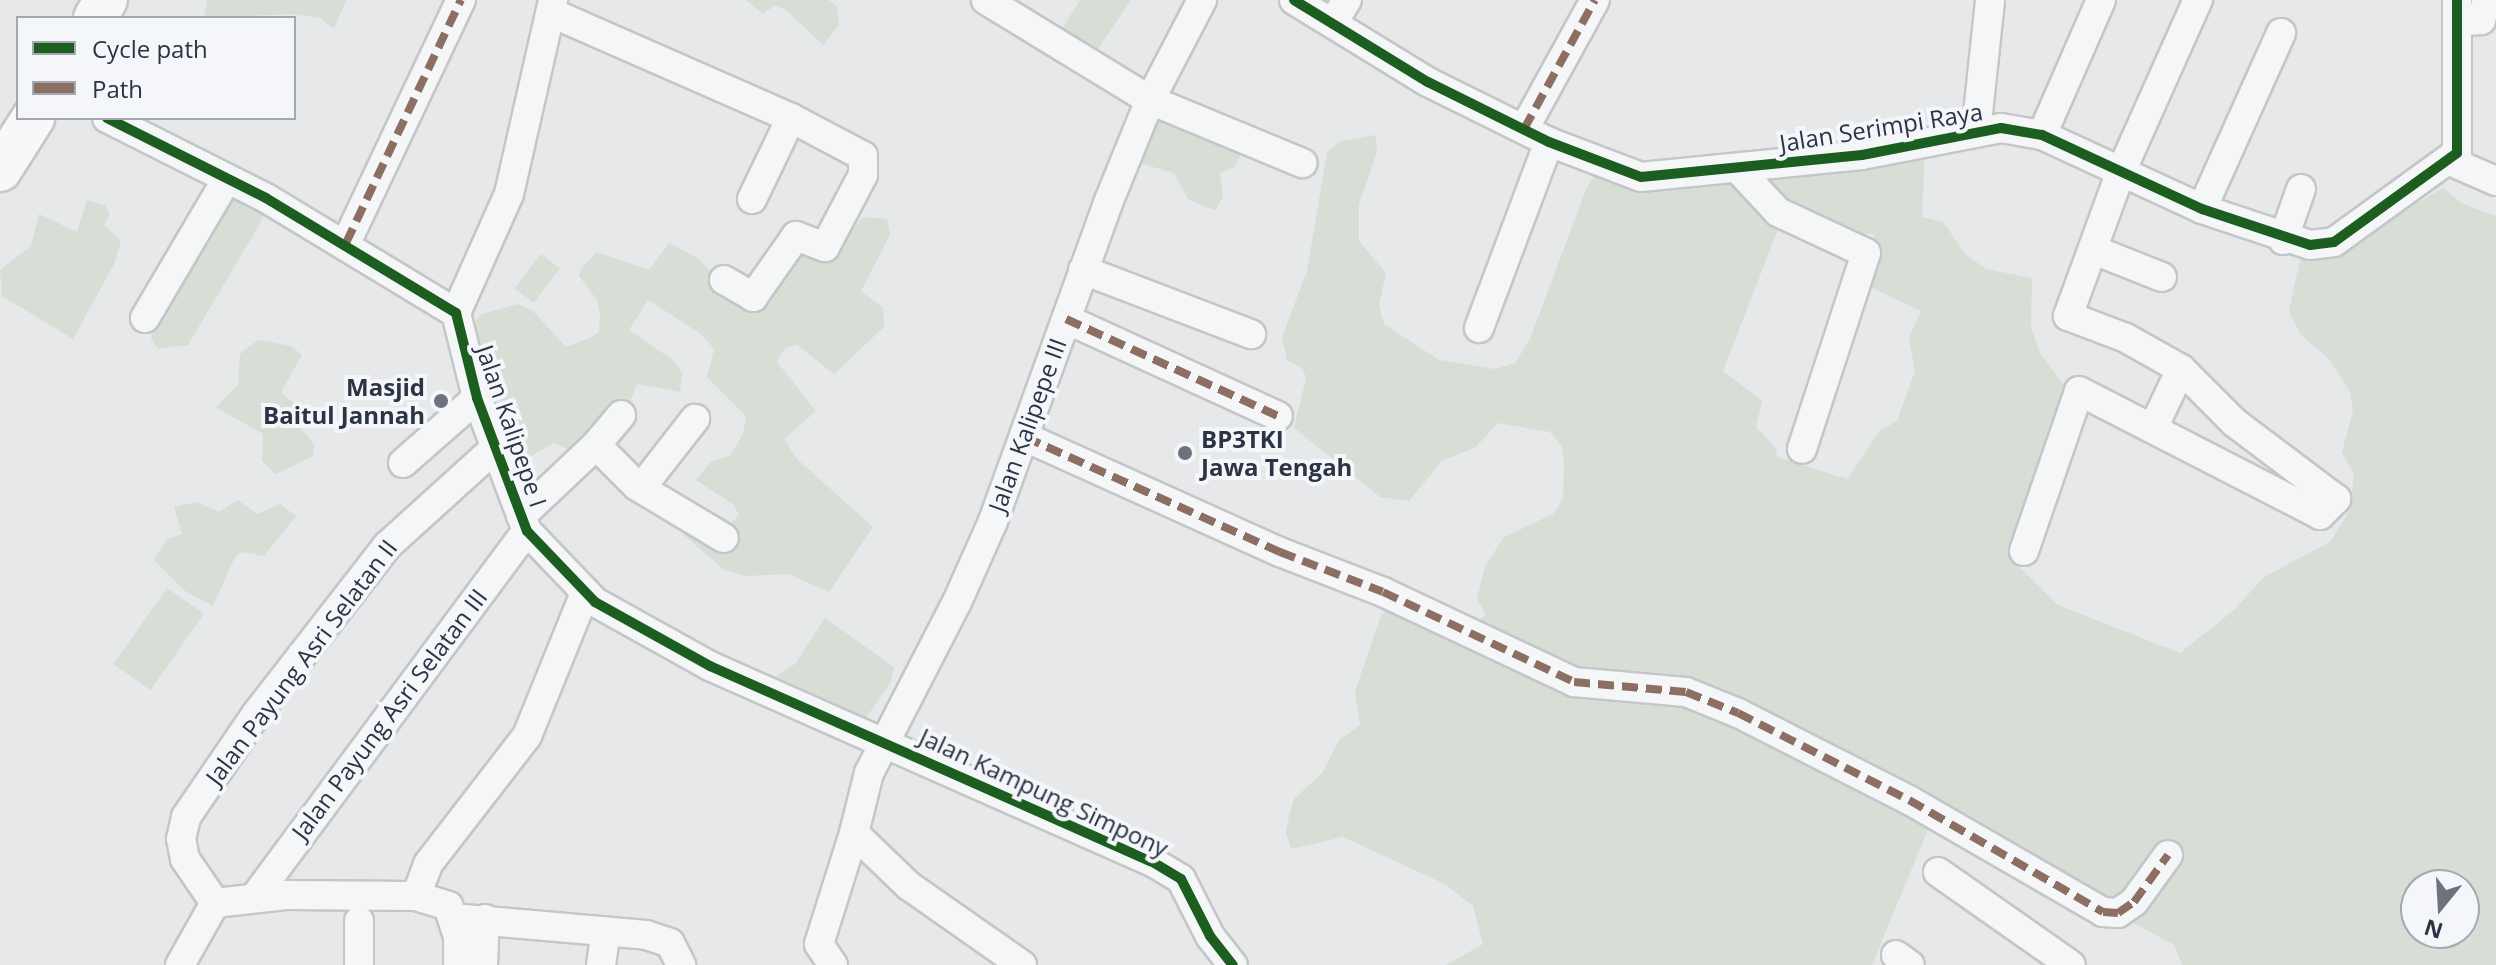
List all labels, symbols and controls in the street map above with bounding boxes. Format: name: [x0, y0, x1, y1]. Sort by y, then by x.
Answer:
legend: [16, 16, 296, 120]
text: Cycle path: [92, 32, 208, 65]
text: Path: [92, 72, 143, 105]
street label: Jalan Serimpi Raya: [1777, 97, 1985, 157]
street label: Jalan Kalipepe III: [982, 334, 1072, 516]
street label: Jalan Kalipepe I: [471, 341, 553, 511]
place label: Masjid Baitul Jannah: [263, 373, 425, 429]
marker: Masjid Baitul Jannah: [432, 392, 450, 410]
place label: BP3TKI Jawa Tengah: [1201, 425, 1352, 481]
marker: BP3TKI Jawa Tengah: [1176, 444, 1194, 462]
street label: Jalan Payung Asri Selatan II: [199, 534, 403, 790]
street label: Jalan Payung Asri Selatan III: [285, 583, 493, 845]
street label: Jalan Kampung Simpony: [915, 722, 1173, 862]
north arrow: [2400, 869, 2480, 949]
text: N: [2420, 913, 2446, 947]

